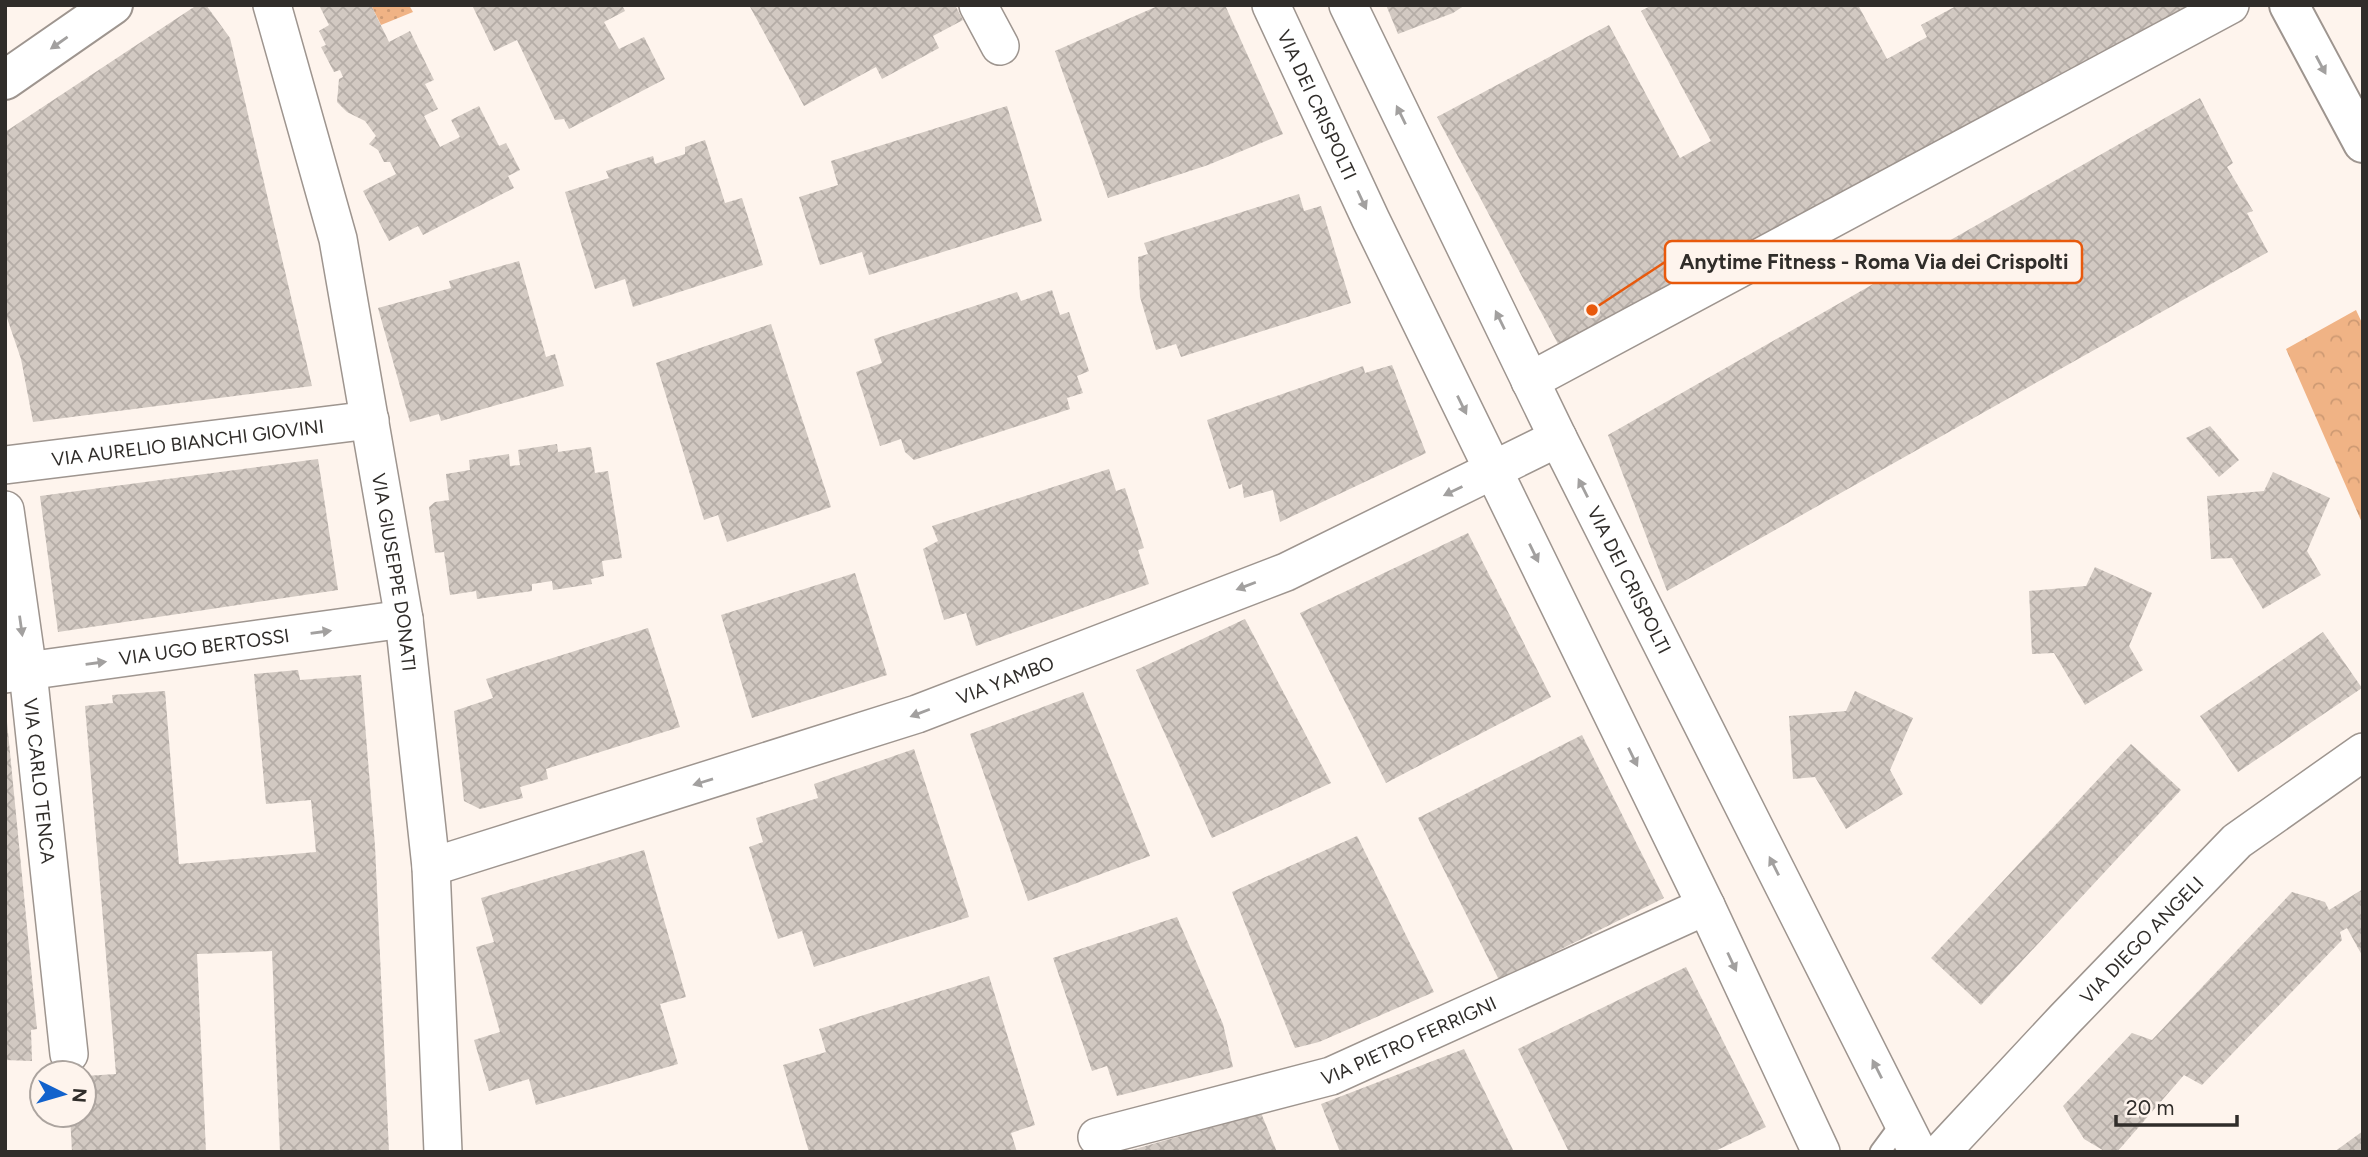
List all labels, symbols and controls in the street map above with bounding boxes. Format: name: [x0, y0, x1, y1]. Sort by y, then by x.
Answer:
street label: VIA DEI CRISPOLTI: [1273, 26, 1362, 183]
one-way arrow: [50, 36, 68, 50]
one-way arrow: [2315, 56, 2327, 76]
one-way arrow: [1395, 105, 1406, 125]
one-way arrow: [1356, 190, 1368, 210]
callout: Anytime Fitness - Roma Via dei Crispolti: [1665, 241, 2082, 283]
text: Anytime Fitness - Roma Via dei Crispolti: [1680, 249, 2069, 274]
one-way arrow: [1494, 310, 1505, 330]
one-way arrow: [1456, 395, 1467, 415]
street label: VIA AURELIO BIANCHI GIOVINI: [50, 414, 325, 471]
street label: VIA GIUSEPPE DONATI: [367, 471, 421, 672]
one-way arrow: [1577, 478, 1588, 498]
one-way arrow: [1443, 485, 1463, 496]
street label: VIA DEI CRISPOLTI: [1583, 502, 1676, 657]
one-way arrow: [1528, 543, 1539, 563]
one-way arrow: [1236, 581, 1257, 592]
one-way arrow: [16, 615, 27, 637]
street label: VIA UGO BERTOSSI: [117, 623, 291, 670]
one-way arrow: [310, 626, 332, 637]
street label: VIA YAMBO: [953, 651, 1057, 709]
one-way arrow: [85, 657, 107, 668]
street label: VIA CARLO TENCA: [19, 697, 60, 865]
one-way arrow: [909, 707, 930, 718]
one-way arrow: [1628, 747, 1639, 767]
one-way arrow: [693, 777, 714, 788]
one-way arrow: [1769, 856, 1780, 876]
street label: VIA DIEGO ANGELI: [2075, 872, 2208, 1008]
one-way arrow: [1727, 952, 1738, 972]
street label: VIA PIETRO FERRIGNI: [1319, 991, 1500, 1090]
north arrow: [28, 1059, 98, 1129]
one-way arrow: [1871, 1059, 1883, 1079]
scale bar: [2116, 1084, 2237, 1128]
text: N: [67, 1087, 92, 1104]
text: 20 m: [2126, 1095, 2174, 1120]

